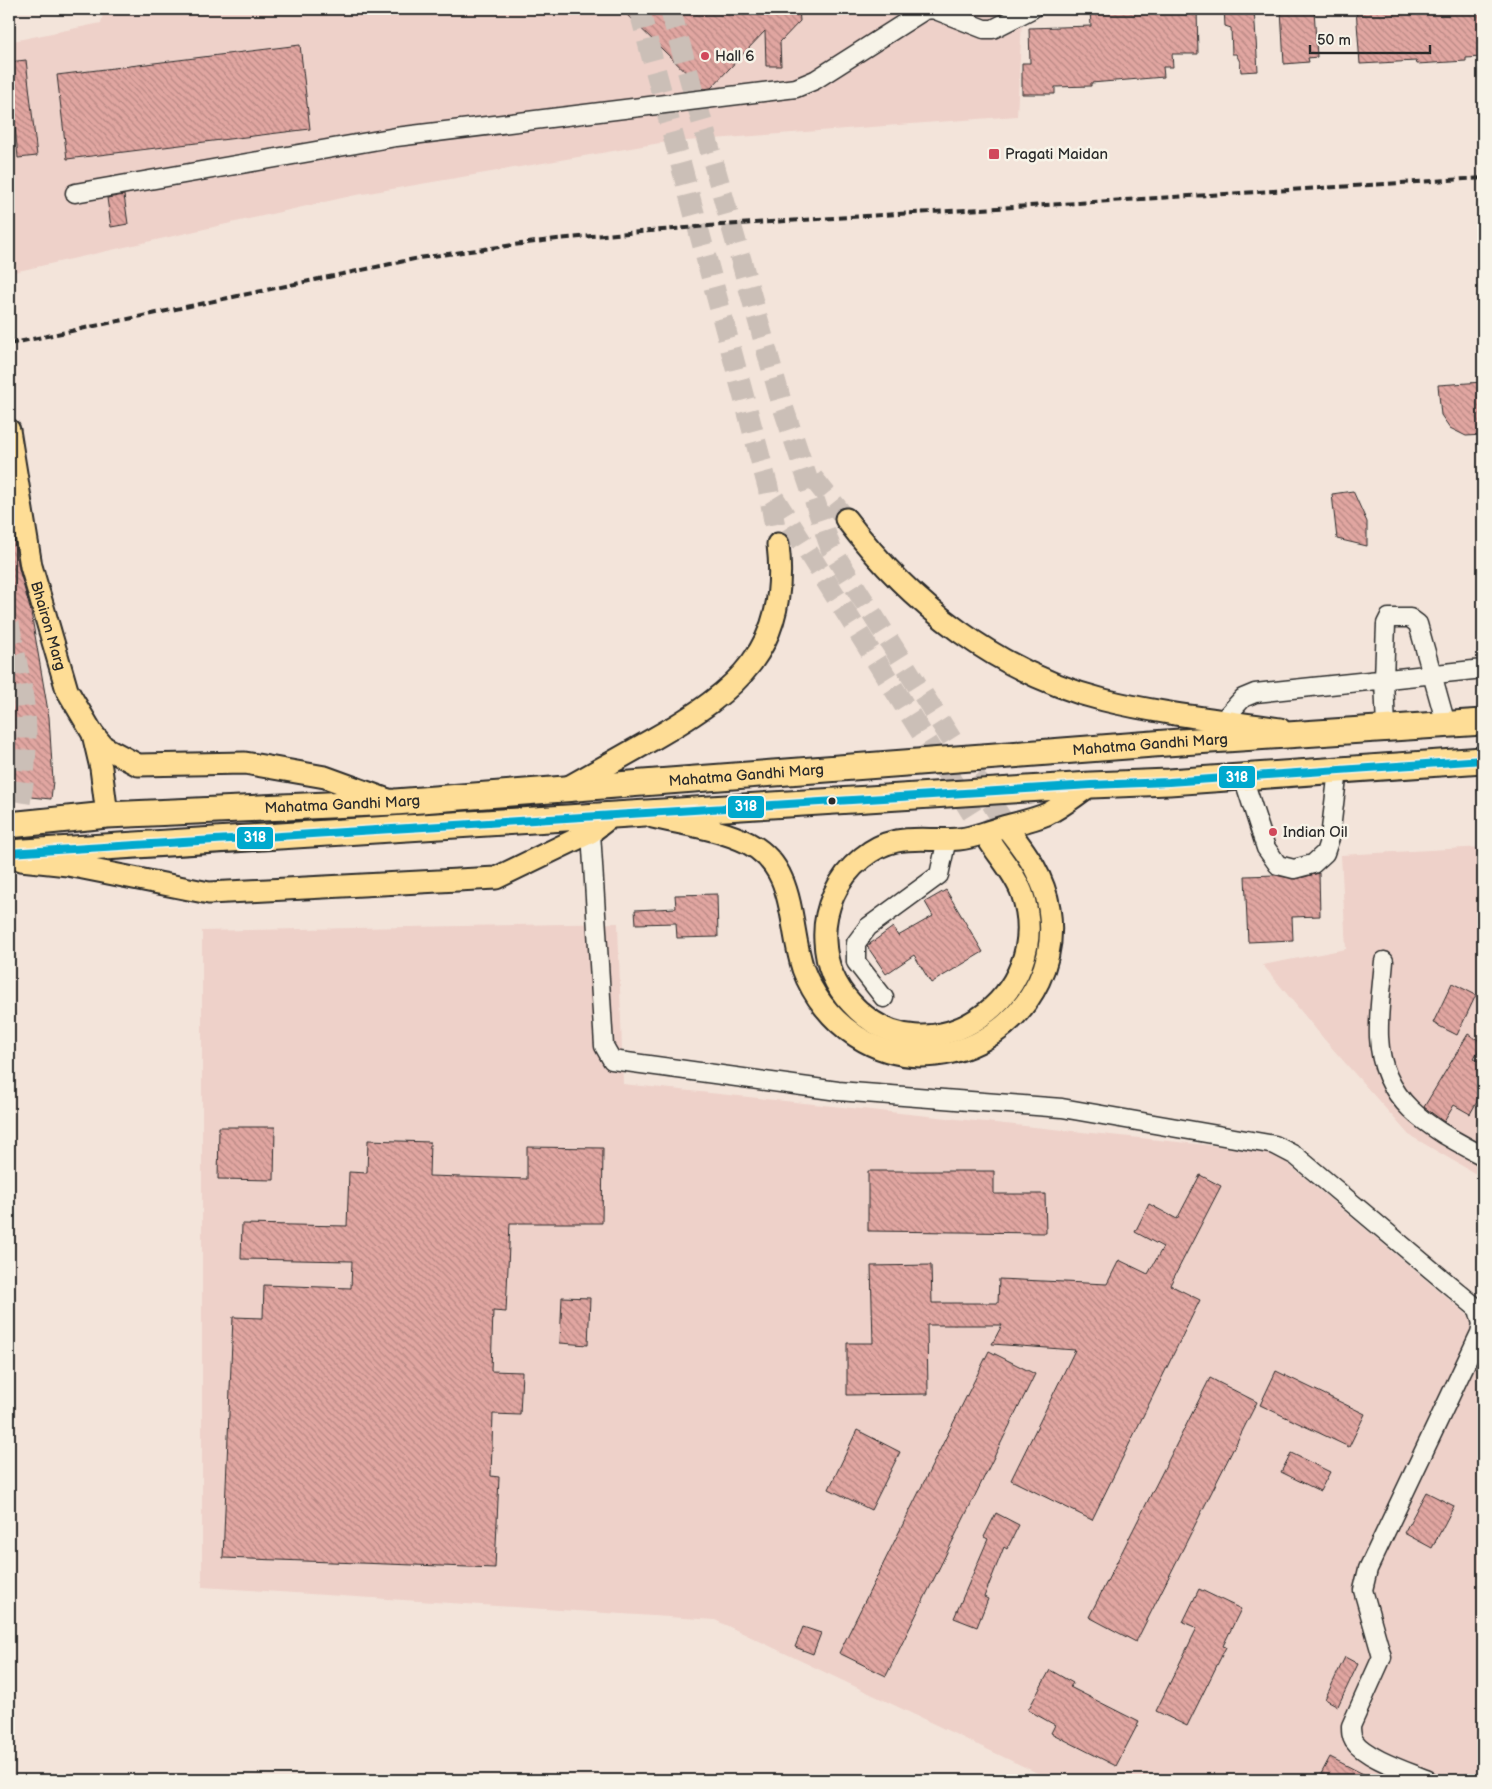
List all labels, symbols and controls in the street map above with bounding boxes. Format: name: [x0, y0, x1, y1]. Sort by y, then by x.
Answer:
scale bar: [1310, 22, 1430, 54]
text: 50 m: [1317, 31, 1351, 50]
place label: Hall 6: [715, 47, 754, 66]
marker: Hall 6: [699, 50, 711, 62]
place label: Pragati Maidan: [1005, 145, 1108, 164]
marker: Pragati Maidan: [987, 147, 1001, 161]
street label: Bhairon Marg: [26, 579, 70, 673]
street label: Mahatma Gandhi Marg: [1072, 729, 1228, 760]
street label: Mahatma Gandhi Marg: [668, 760, 825, 791]
line badge: 318: [1218, 765, 1256, 789]
text: 318: [1226, 769, 1248, 786]
street label: Mahatma Gandhi Marg: [264, 791, 421, 817]
line badge: 318: [727, 795, 765, 819]
unlabelled marker: [827, 796, 837, 806]
text: 318: [735, 798, 757, 815]
place label: Indian Oil: [1283, 823, 1348, 842]
line badge: 318: [236, 826, 274, 850]
marker: Indian Oil: [1267, 826, 1279, 838]
text: 318: [244, 829, 266, 846]

